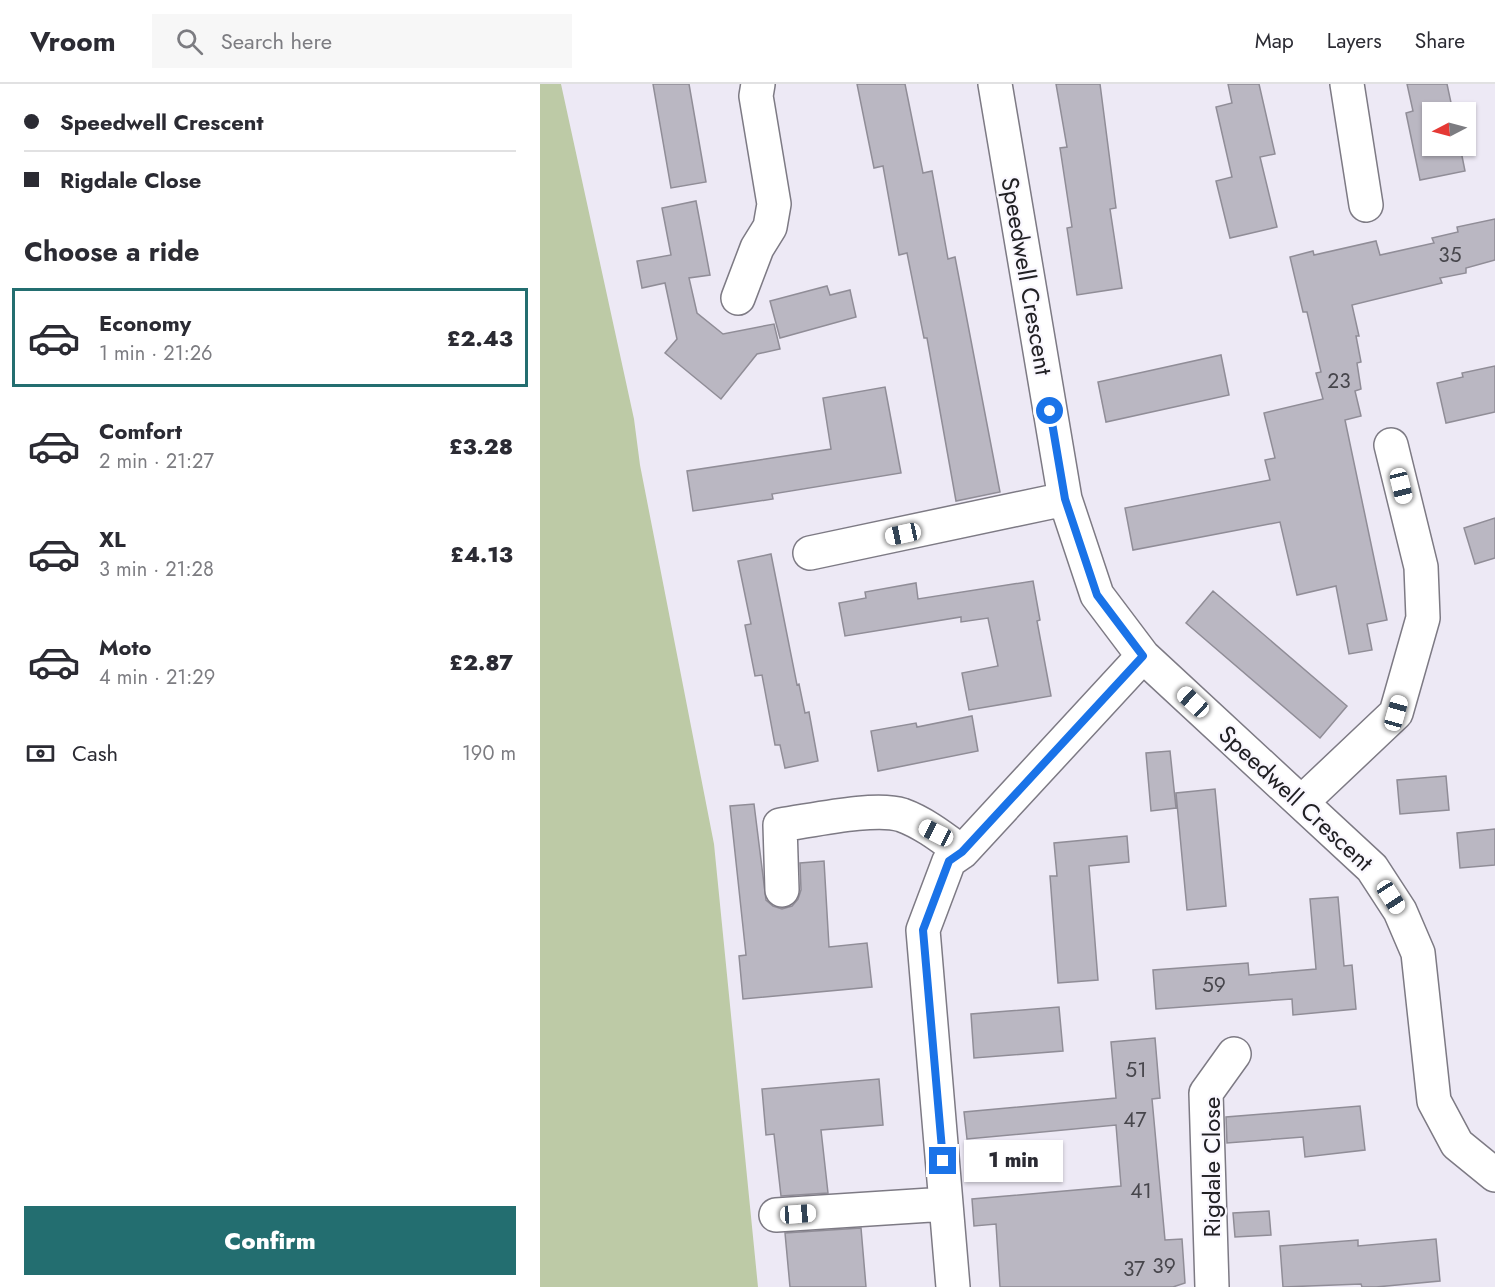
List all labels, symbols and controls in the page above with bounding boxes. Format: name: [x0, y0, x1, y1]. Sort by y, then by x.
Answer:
search box: [152, 14, 572, 68]
text: Vroom: [30, 21, 116, 62]
icon: search: [173, 25, 206, 58]
text: Search here: [221, 25, 332, 57]
text: Map: [1255, 26, 1294, 56]
text: Layers: [1327, 26, 1382, 56]
text: Share: [1415, 26, 1465, 56]
north arrow: [1422, 102, 1476, 156]
map controls: [1422, 102, 1476, 156]
text: Speedwell Crescent: [60, 106, 264, 138]
text: Rigdale Close: [60, 164, 201, 196]
street label: Speedwell Crescent: [992, 174, 1062, 378]
text: Choose a ride: [24, 232, 199, 271]
house number: 35: [1438, 240, 1462, 270]
text: Economy: [99, 307, 191, 339]
icon: car: [27, 311, 81, 365]
text: £2.43: [447, 322, 513, 354]
text: 1 min · 21:26: [99, 339, 213, 368]
house number: 23: [1327, 366, 1351, 396]
route start: [1036, 397, 1063, 424]
text: Comfort: [99, 415, 182, 447]
icon: car: [27, 419, 81, 473]
text: £3.28: [449, 430, 513, 462]
text: 2 min · 21:27: [99, 447, 214, 476]
car: [1388, 466, 1414, 506]
car: [884, 521, 922, 547]
text: XL: [99, 523, 126, 555]
icon: car: [27, 527, 81, 581]
text: £4.13: [450, 538, 513, 570]
text: 3 min · 21:28: [99, 555, 214, 584]
text: Moto: [99, 631, 152, 663]
icon: car: [27, 635, 81, 689]
text: £2.87: [449, 646, 513, 678]
text: 4 min · 21:29: [99, 663, 215, 692]
car: [1174, 683, 1212, 721]
car: [1382, 693, 1410, 733]
street label: Speedwell Crescent: [1211, 717, 1381, 879]
icon: cash: [24, 737, 57, 770]
text: Cash: [72, 737, 118, 769]
text: 190 m: [462, 739, 516, 768]
car: [916, 817, 956, 849]
car: [1374, 877, 1408, 917]
house number: 59: [1202, 970, 1226, 1000]
house number: 51: [1125, 1055, 1147, 1085]
street label: Rigdale Close: [1194, 1097, 1229, 1237]
house number: 47: [1123, 1105, 1147, 1135]
callout: 1 min: [964, 1140, 1063, 1182]
text: 1 min: [988, 1146, 1039, 1175]
route end: [929, 1147, 956, 1174]
house number: 41: [1130, 1176, 1152, 1206]
car: [779, 1204, 817, 1224]
button: Confirm: [24, 1206, 516, 1275]
house number: 39: [1152, 1251, 1176, 1281]
house number: 37: [1123, 1254, 1145, 1284]

